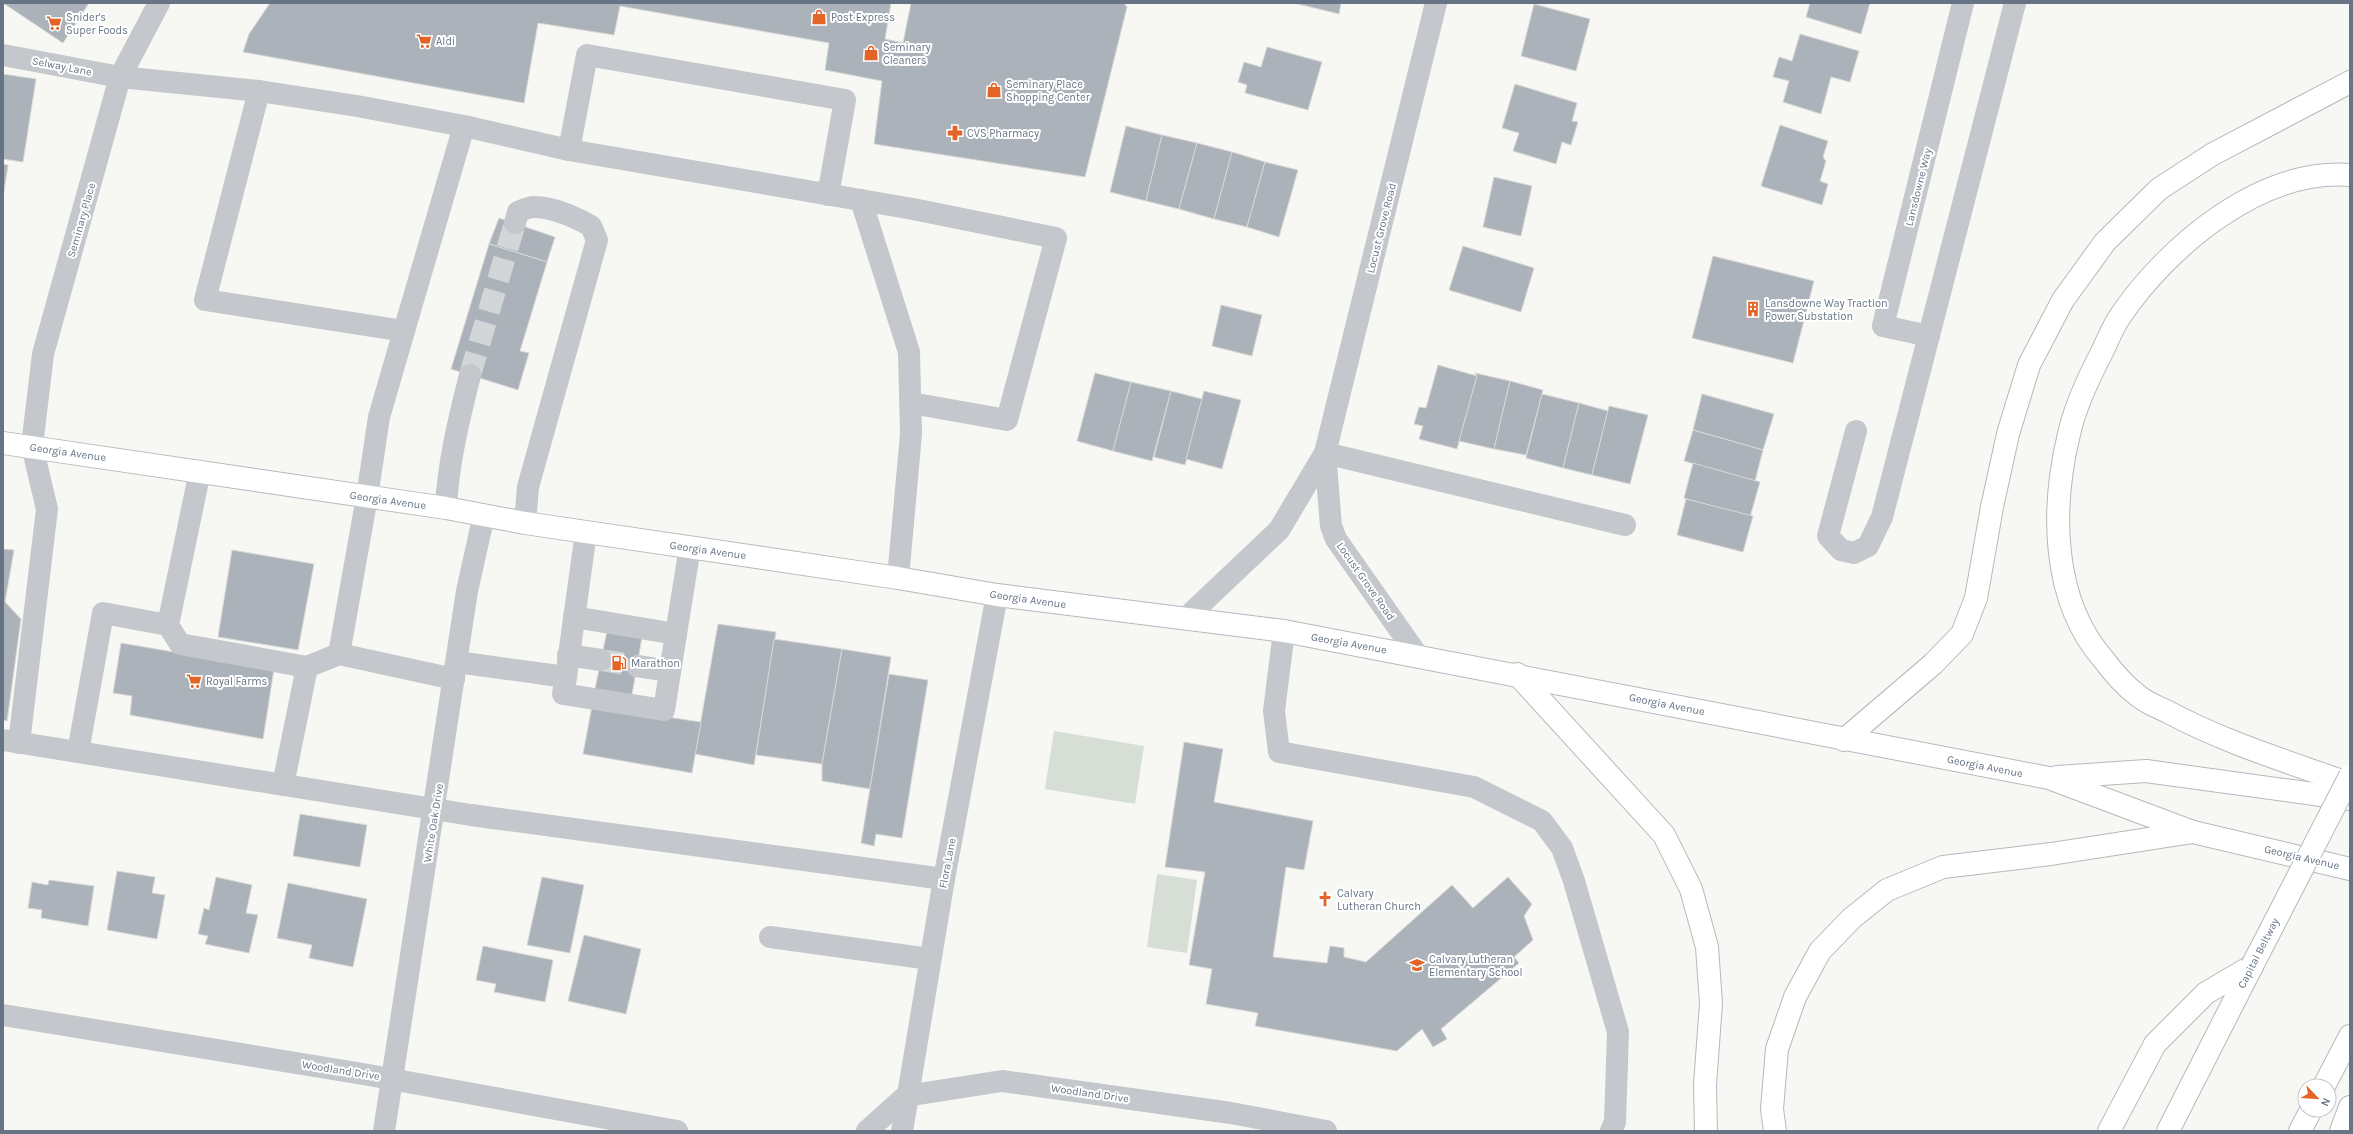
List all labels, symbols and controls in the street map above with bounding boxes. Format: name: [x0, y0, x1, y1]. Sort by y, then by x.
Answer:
shop icon: Post Express: [810, 8, 828, 26]
place label: Snider's Super Foods: [66, 11, 128, 37]
place label: Post Express: [831, 11, 895, 24]
supermarket icon: Snider's Super Foods: [45, 14, 63, 32]
supermarket icon: Aldi: [415, 32, 433, 50]
place label: Aldi: [436, 35, 455, 48]
place label: Seminary Cleaners: [883, 41, 931, 67]
shop icon: Seminary Cleaners: [862, 44, 880, 62]
street label: Selway Lane: [31, 54, 93, 79]
place label: Seminary Place Shopping Center: [1006, 78, 1090, 104]
shop icon: Seminary Place Shopping Center: [985, 81, 1003, 99]
pharmacy icon: CVS Pharmacy: [946, 124, 964, 142]
place label: CVS Pharmacy: [967, 127, 1039, 140]
street label: Lansdowne Way: [1903, 147, 1934, 227]
street label: Seminary Place: [65, 181, 98, 259]
street label: Locust Grove Road: [1364, 182, 1399, 274]
place label: Lansdowne Way Traction Power Substation: [1765, 297, 1888, 323]
building icon: Lansdowne Way Traction Power Substation: [1744, 300, 1762, 318]
street label: Georgia Avenue: [29, 441, 107, 464]
street label: Georgia Avenue: [349, 489, 427, 512]
street label: Georgia Avenue: [669, 539, 747, 562]
street label: Locust Grove Road: [1334, 540, 1397, 623]
street label: Georgia Avenue: [989, 588, 1067, 611]
street label: Georgia Avenue: [1310, 630, 1388, 657]
fuel station icon: Marathon: [610, 654, 628, 672]
place label: Marathon: [631, 657, 680, 670]
supermarket icon: Royal Farms: [185, 672, 203, 690]
place label: Royal Farms: [206, 675, 267, 688]
street label: Georgia Avenue: [1628, 691, 1706, 718]
street label: Georgia Avenue: [1946, 753, 2024, 780]
street label: White Oak Drive: [421, 782, 446, 864]
street label: Flora Lane: [936, 836, 959, 889]
street label: Georgia Avenue: [2263, 843, 2341, 873]
place label: Calvary Lutheran Church: [1337, 887, 1421, 913]
church icon: Calvary Lutheran Church: [1316, 890, 1334, 908]
street label: Capital Beltway: [2235, 916, 2282, 991]
place label: Calvary Lutheran Elementary School: [1429, 953, 1522, 979]
school or university icon: Calvary Lutheran Elementary School: [1408, 956, 1426, 974]
street label: Woodland Drive: [301, 1058, 381, 1083]
north arrow: [2297, 1078, 2337, 1118]
street label: Woodland Drive: [1050, 1082, 1130, 1105]
text: N: [2318, 1096, 2333, 1108]

